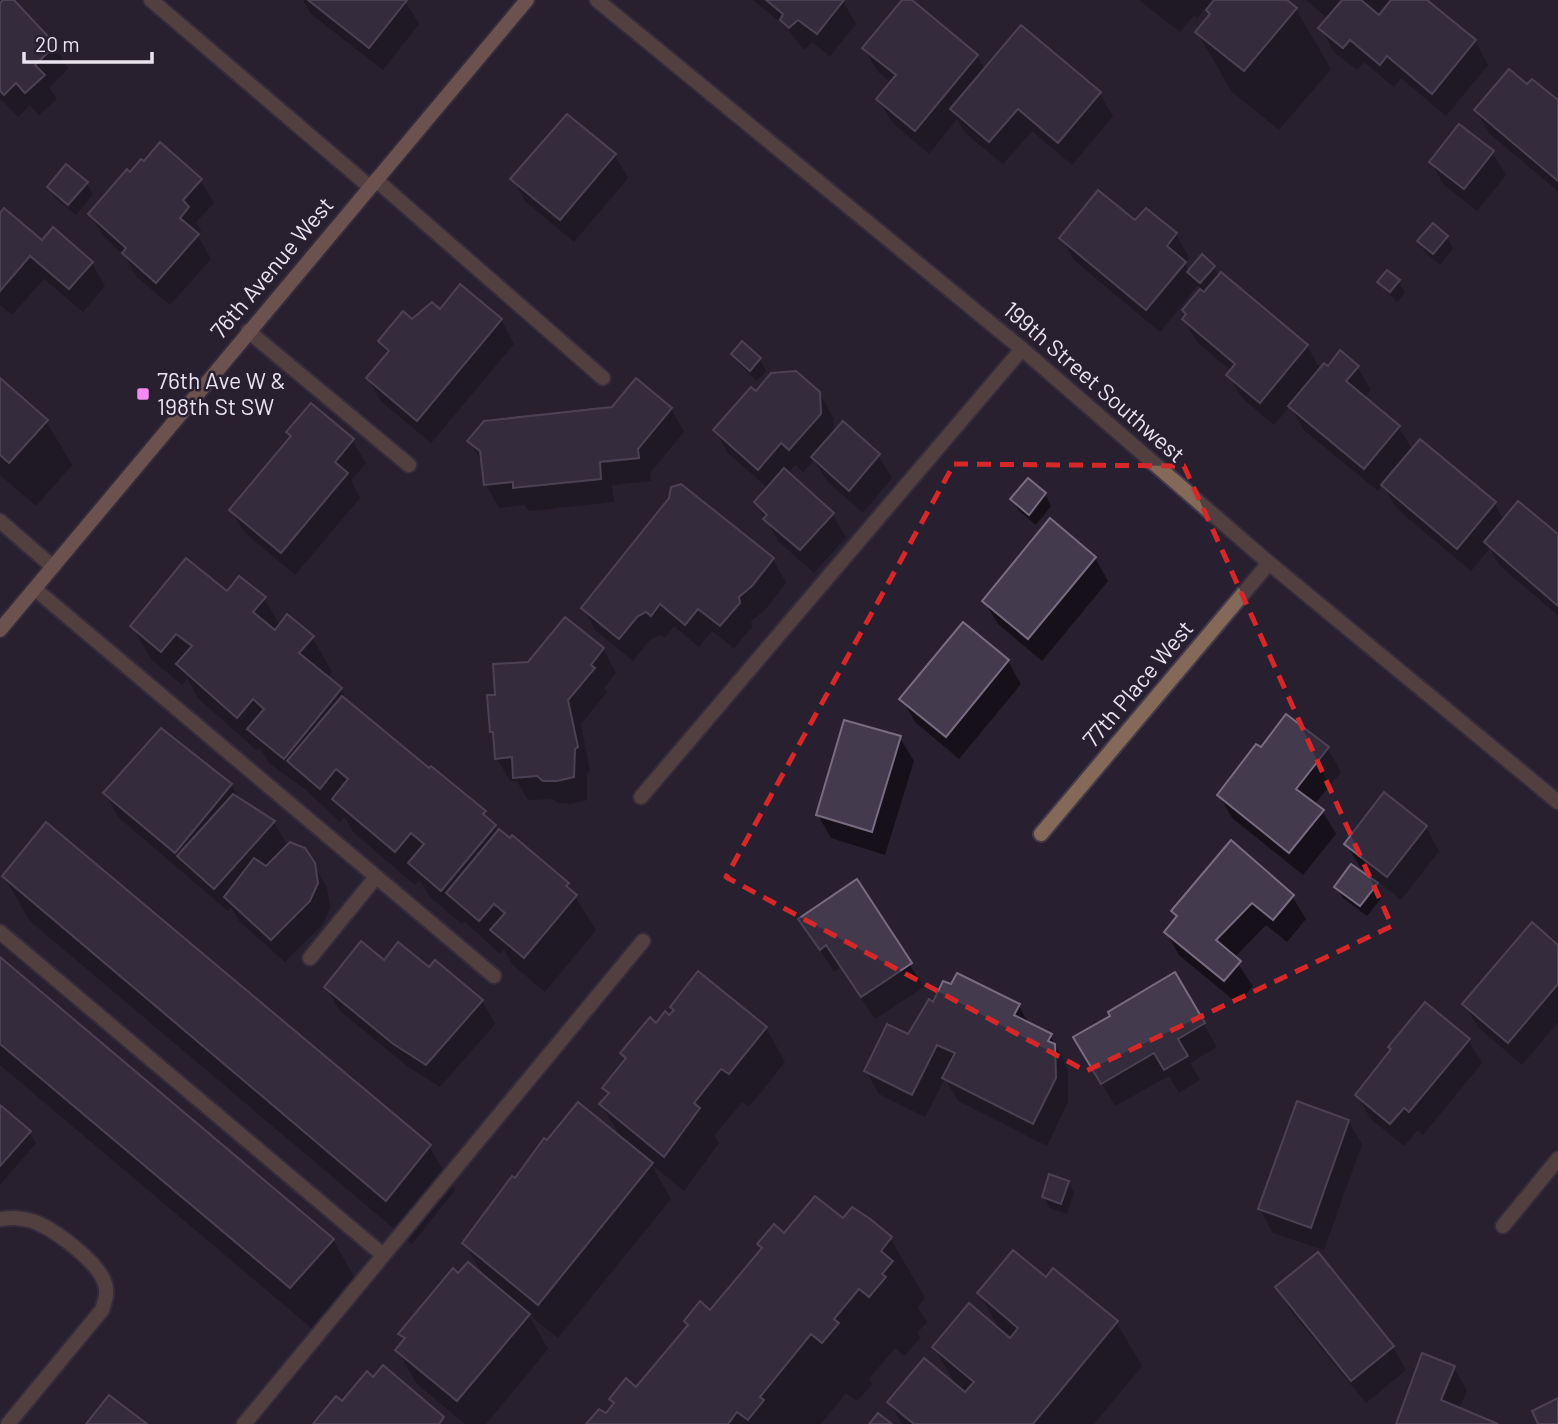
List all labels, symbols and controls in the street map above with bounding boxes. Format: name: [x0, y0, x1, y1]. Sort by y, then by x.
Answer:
scale bar: [24, 21, 152, 65]
text: 20 m: [35, 31, 80, 56]
street label: 76th Avenue West: [204, 191, 339, 344]
street label: 199th Street Southwest: [998, 295, 1191, 468]
place label: 76th Ave W & 198th St SW: [157, 366, 286, 420]
marker: 76th Ave W & 198th St SW: [135, 386, 151, 402]
street label: 77th Place West: [1076, 614, 1198, 753]

